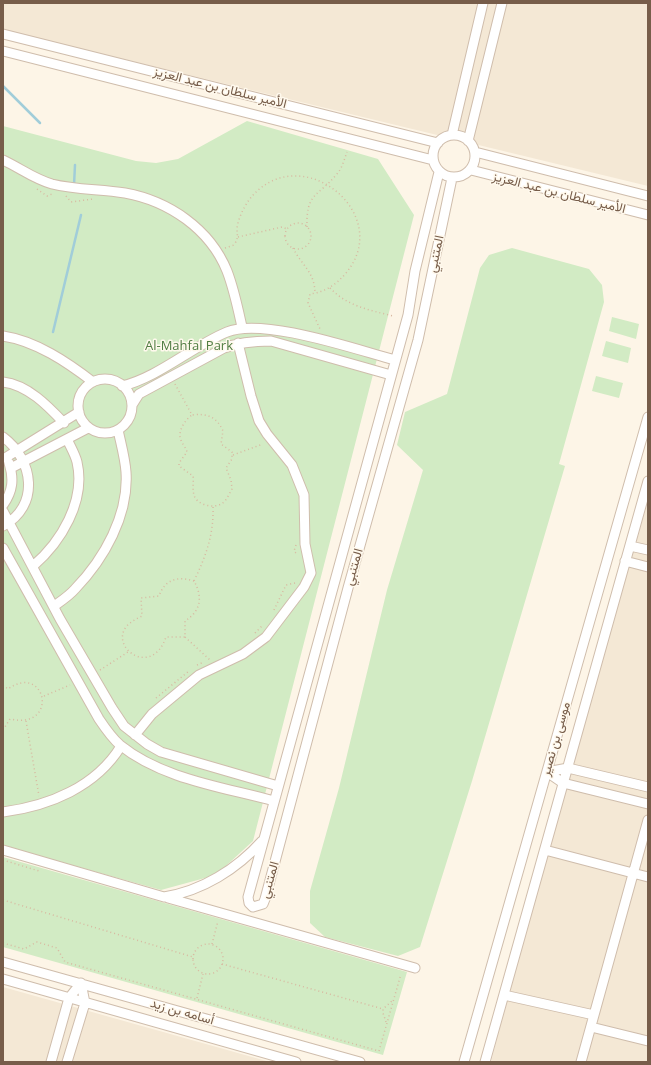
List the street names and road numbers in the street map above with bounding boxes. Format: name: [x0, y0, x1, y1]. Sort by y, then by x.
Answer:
street label: الأمير سلطان بن عبد العزيز: [152, 64, 288, 112]
street label: الأمير سلطان بن عبد العزيز: [491, 169, 627, 217]
street label: المتنبي: [424, 234, 448, 274]
street label: المتنبي: [341, 547, 367, 587]
street label: موسى بن نصير: [538, 700, 574, 778]
street label: المتنبي: [257, 860, 283, 900]
street label: أسامه بن زيد: [148, 995, 216, 1029]

